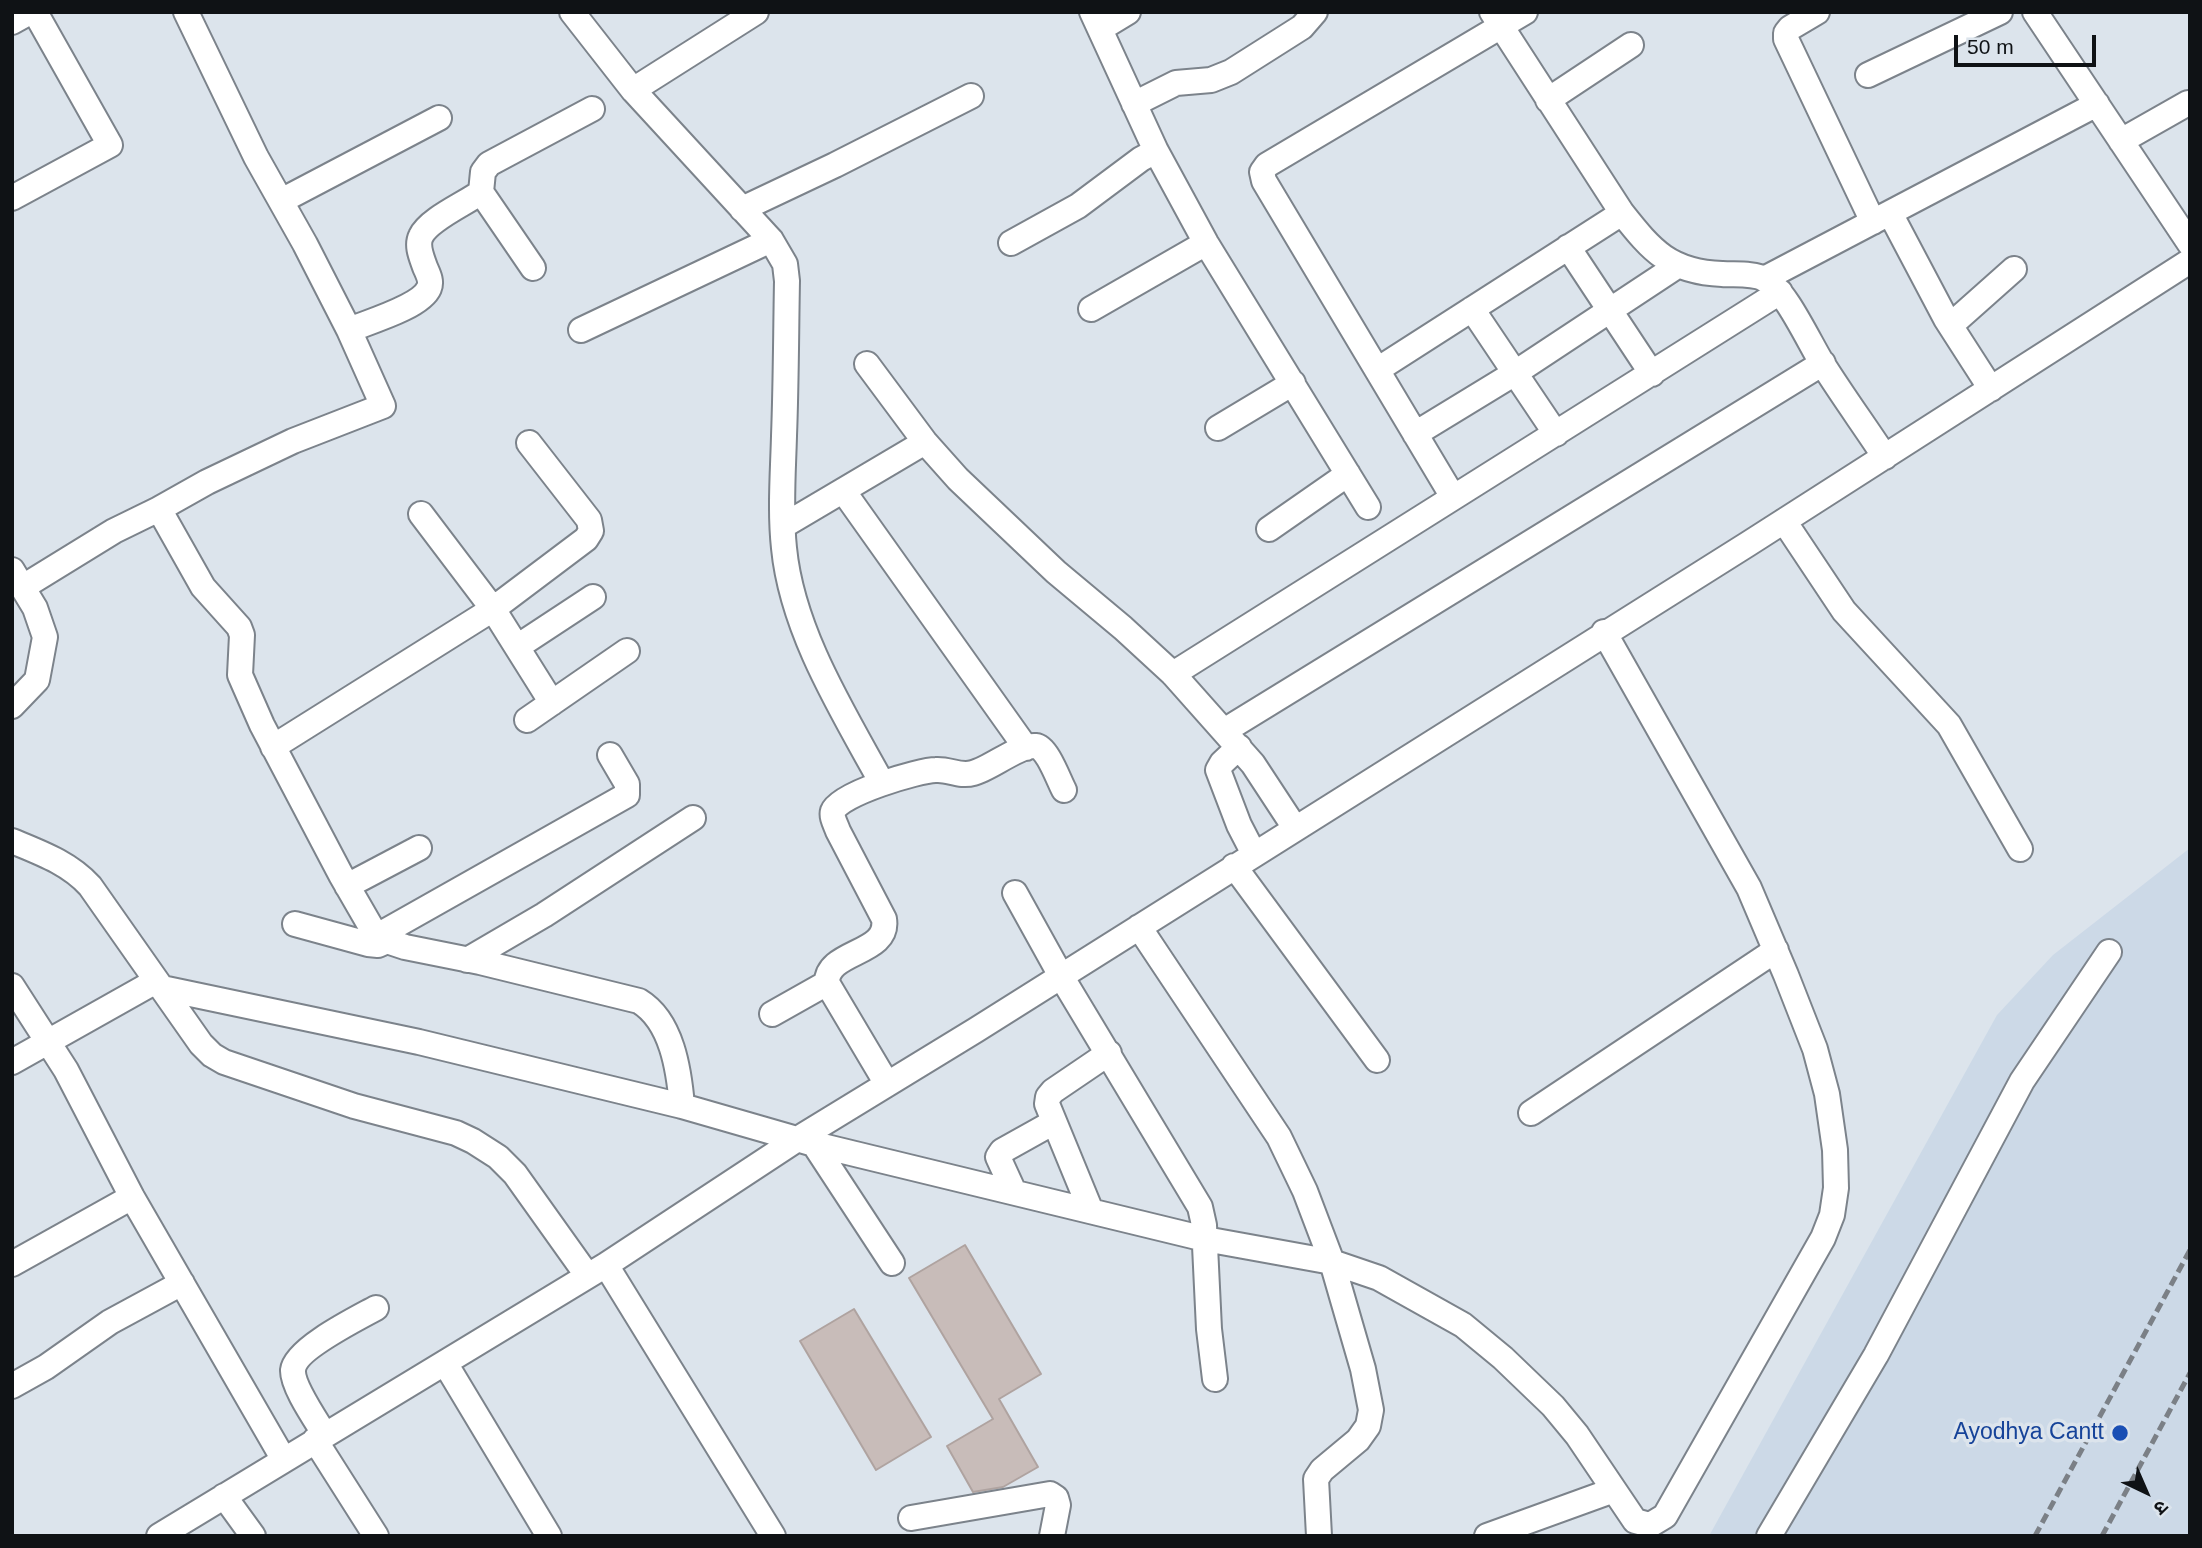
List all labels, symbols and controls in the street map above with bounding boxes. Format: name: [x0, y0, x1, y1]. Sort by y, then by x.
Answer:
scale bar: [1957, 21, 2099, 65]
text: 50 m: [1967, 35, 2014, 58]
place label: Ayodhya Cantt: [1954, 1419, 2104, 1447]
marker: Ayodhya Cantt: [2110, 1423, 2130, 1443]
north arrow: [2111, 1457, 2181, 1527]
text: उ: [2150, 1496, 2172, 1519]

